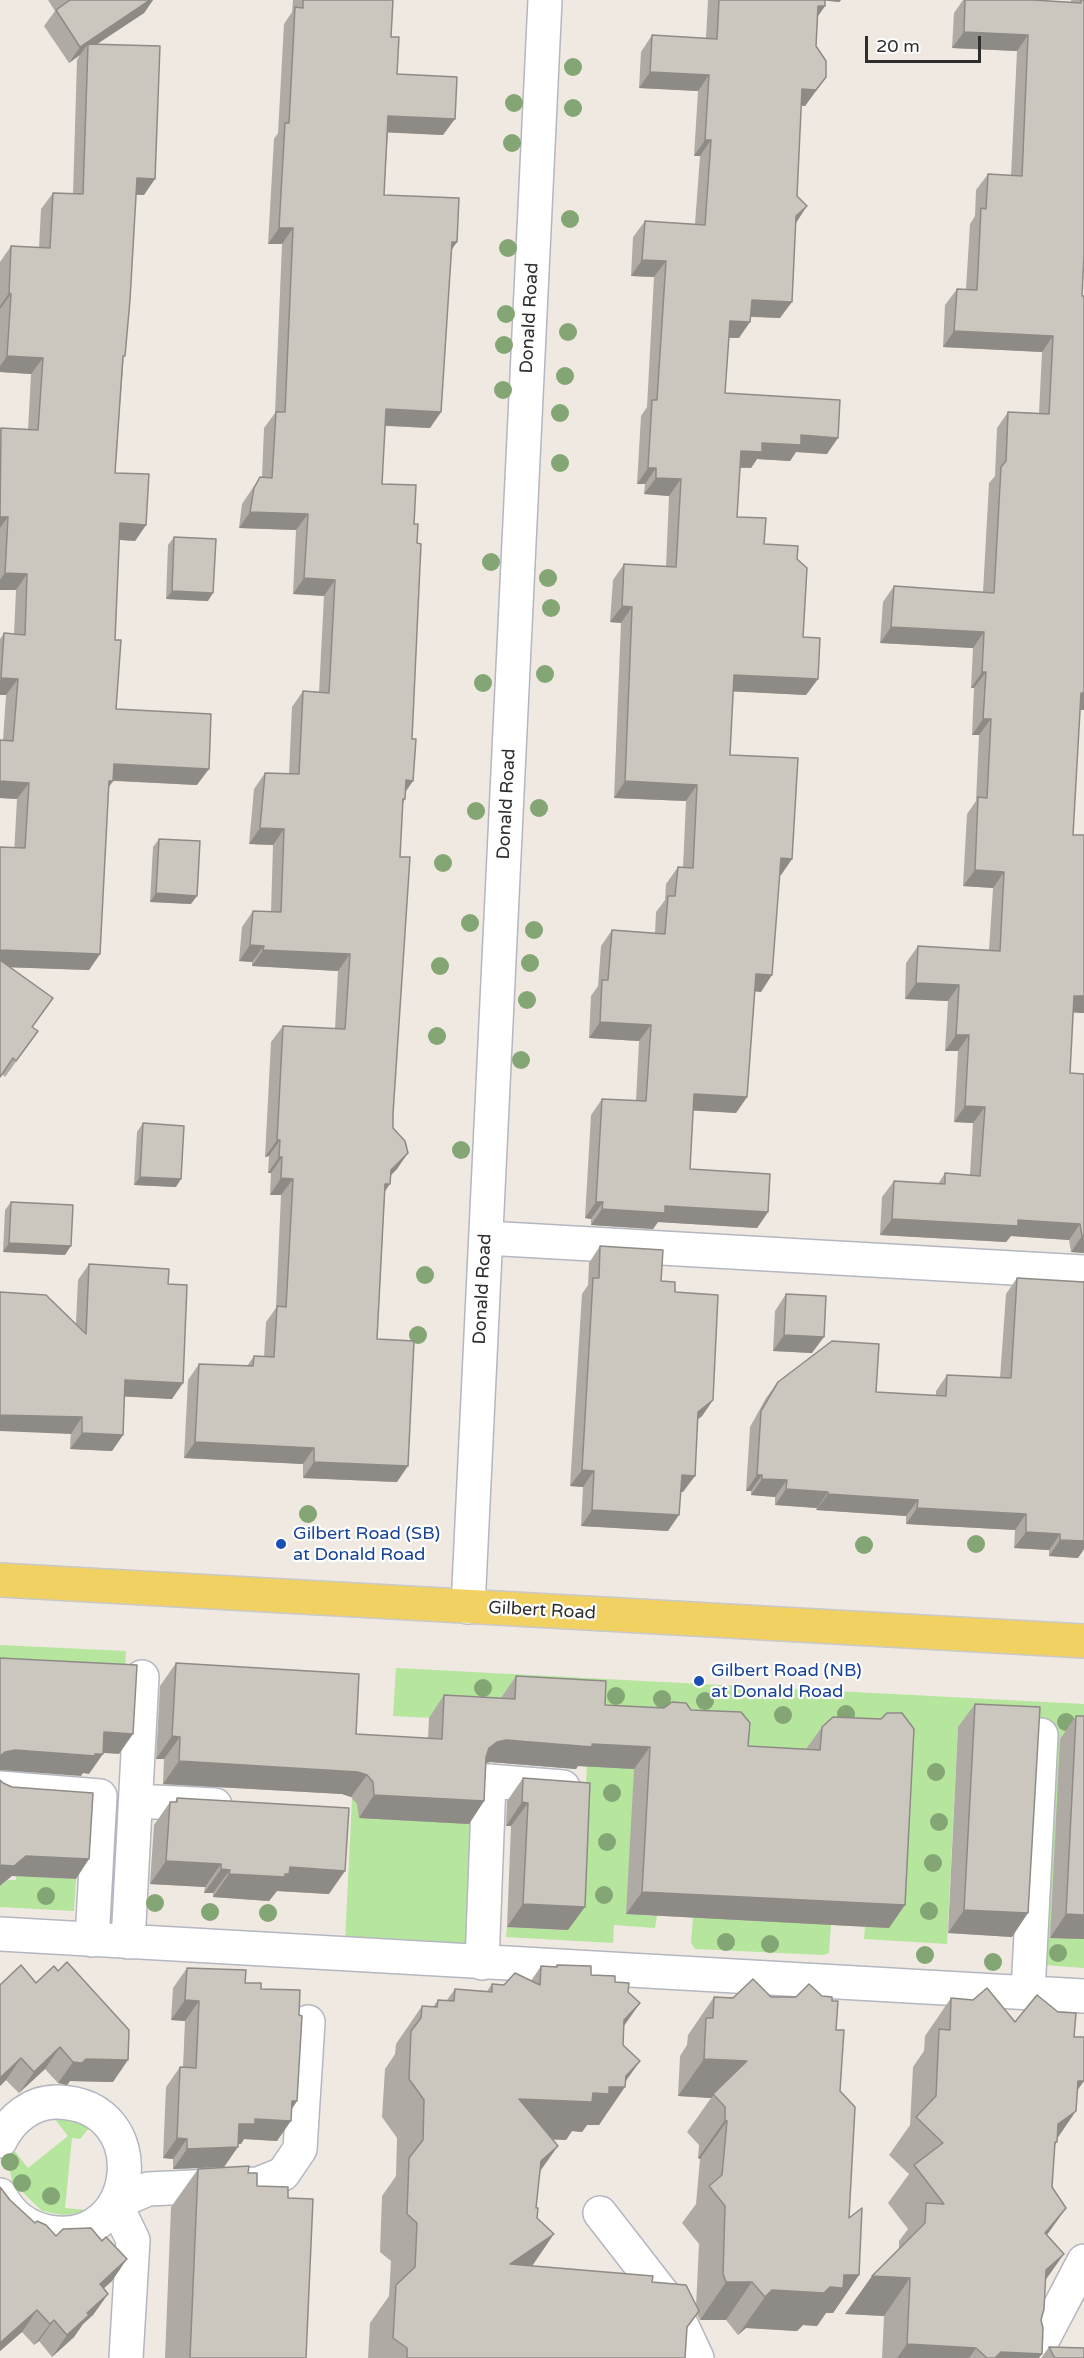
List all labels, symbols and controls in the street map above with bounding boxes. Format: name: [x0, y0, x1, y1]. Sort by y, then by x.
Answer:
scale bar: [868, 24, 984, 62]
text: 20 m: [876, 35, 920, 57]
street label: Donald Road: [516, 262, 544, 374]
street label: Donald Road: [493, 748, 521, 860]
street label: Donald Road: [469, 1233, 497, 1345]
place label: Gilbert Road (SB) at Donald Road: [293, 1523, 440, 1565]
marker: Gilbert Road (SB) at Donald Road: [274, 1537, 288, 1551]
street label: Gilbert Road: [488, 1597, 596, 1625]
place label: Gilbert Road (NB) at Donald Road: [711, 1660, 862, 1702]
marker: Gilbert Road (NB) at Donald Road: [692, 1674, 706, 1688]

